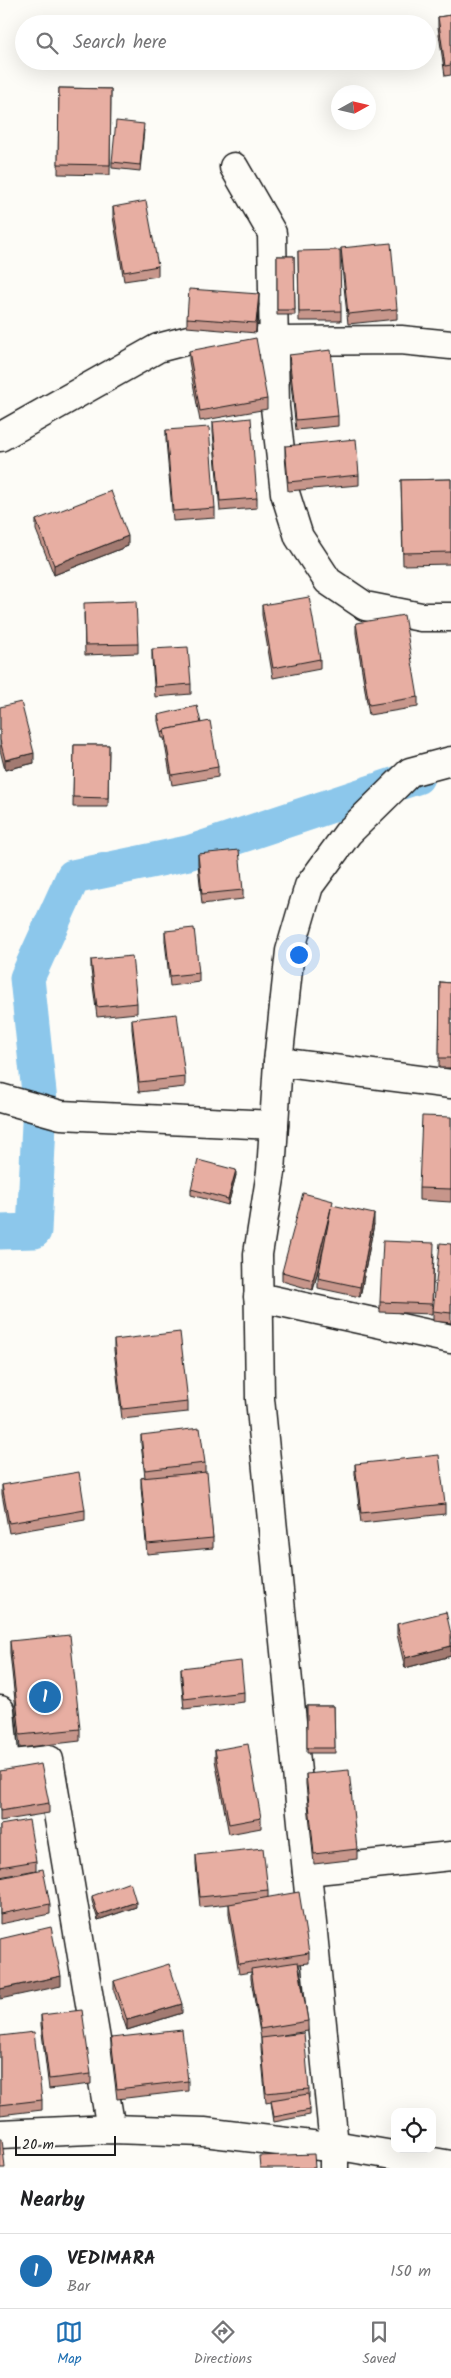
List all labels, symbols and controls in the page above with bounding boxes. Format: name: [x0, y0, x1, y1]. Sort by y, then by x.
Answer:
search box: [15, 15, 436, 70]
text: Search here: [73, 28, 167, 58]
icon: search: [33, 29, 61, 57]
north arrow: [331, 85, 376, 130]
your location: [286, 942, 312, 968]
pin: 1: [29, 1678, 61, 1716]
map controls: [391, 2108, 436, 2153]
button: locate: [391, 2108, 436, 2153]
scale bar: [15, 2133, 116, 2156]
text: 20 m: [22, 2134, 54, 2156]
text: Nearby: [20, 2184, 85, 2217]
text: VEDIMARA: [67, 2244, 156, 2274]
text: 1: [34, 2259, 38, 2284]
text: 150 m: [390, 2259, 431, 2284]
text: Bar: [67, 2274, 90, 2299]
tab: Map: [55, 2318, 83, 2370]
tab: Directions: [194, 2318, 252, 2370]
tab: Saved: [362, 2318, 396, 2370]

